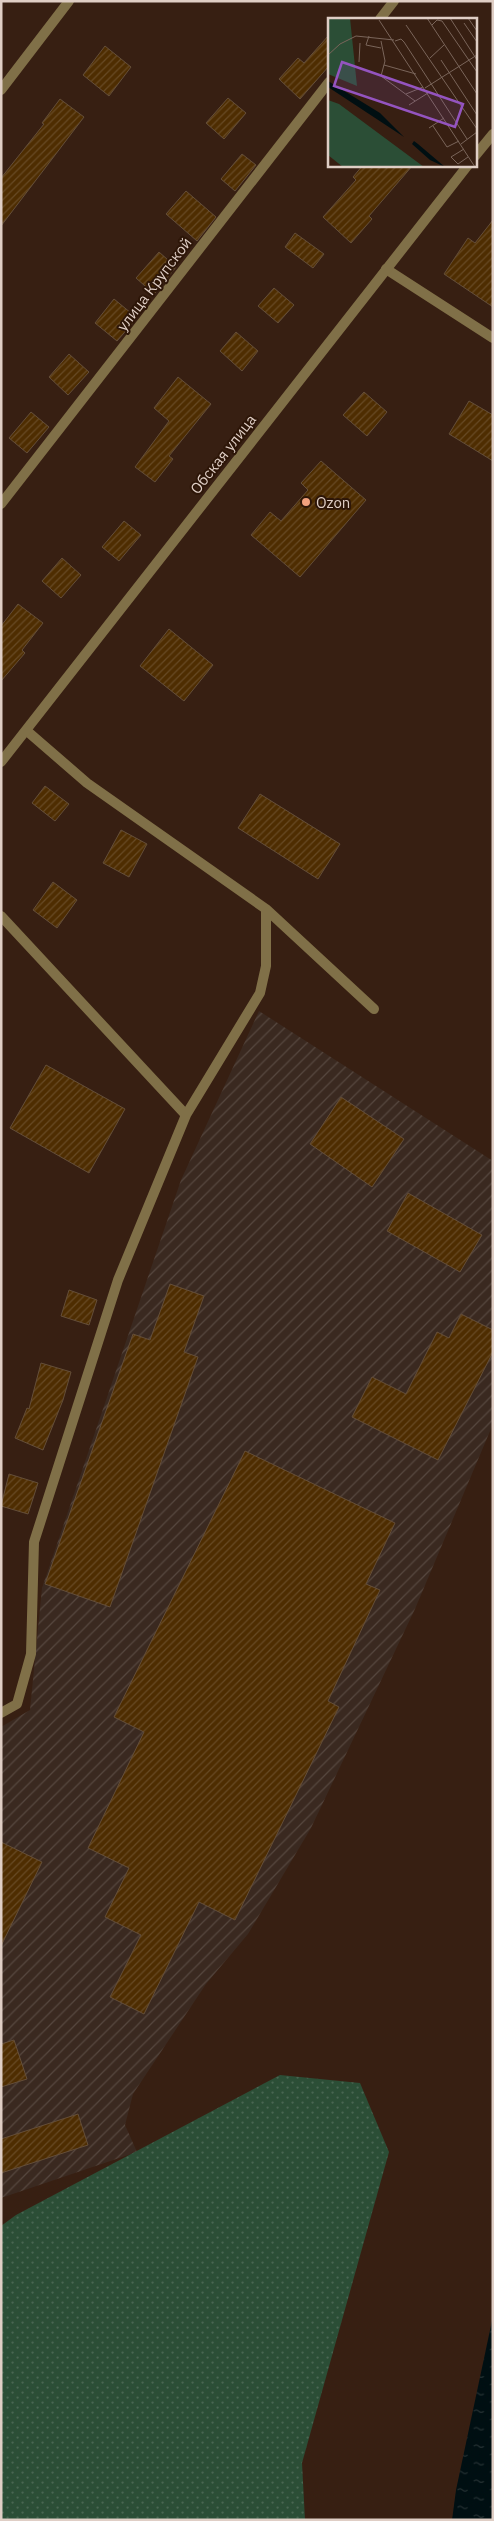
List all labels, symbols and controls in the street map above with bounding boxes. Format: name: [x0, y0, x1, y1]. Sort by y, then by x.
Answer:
inset map: [328, 18, 476, 166]
street label: улица Крупской: [113, 233, 195, 335]
street label: Обская улица: [186, 410, 260, 498]
place label: Ozon: [316, 493, 350, 512]
marker: Ozon: [300, 496, 312, 508]

